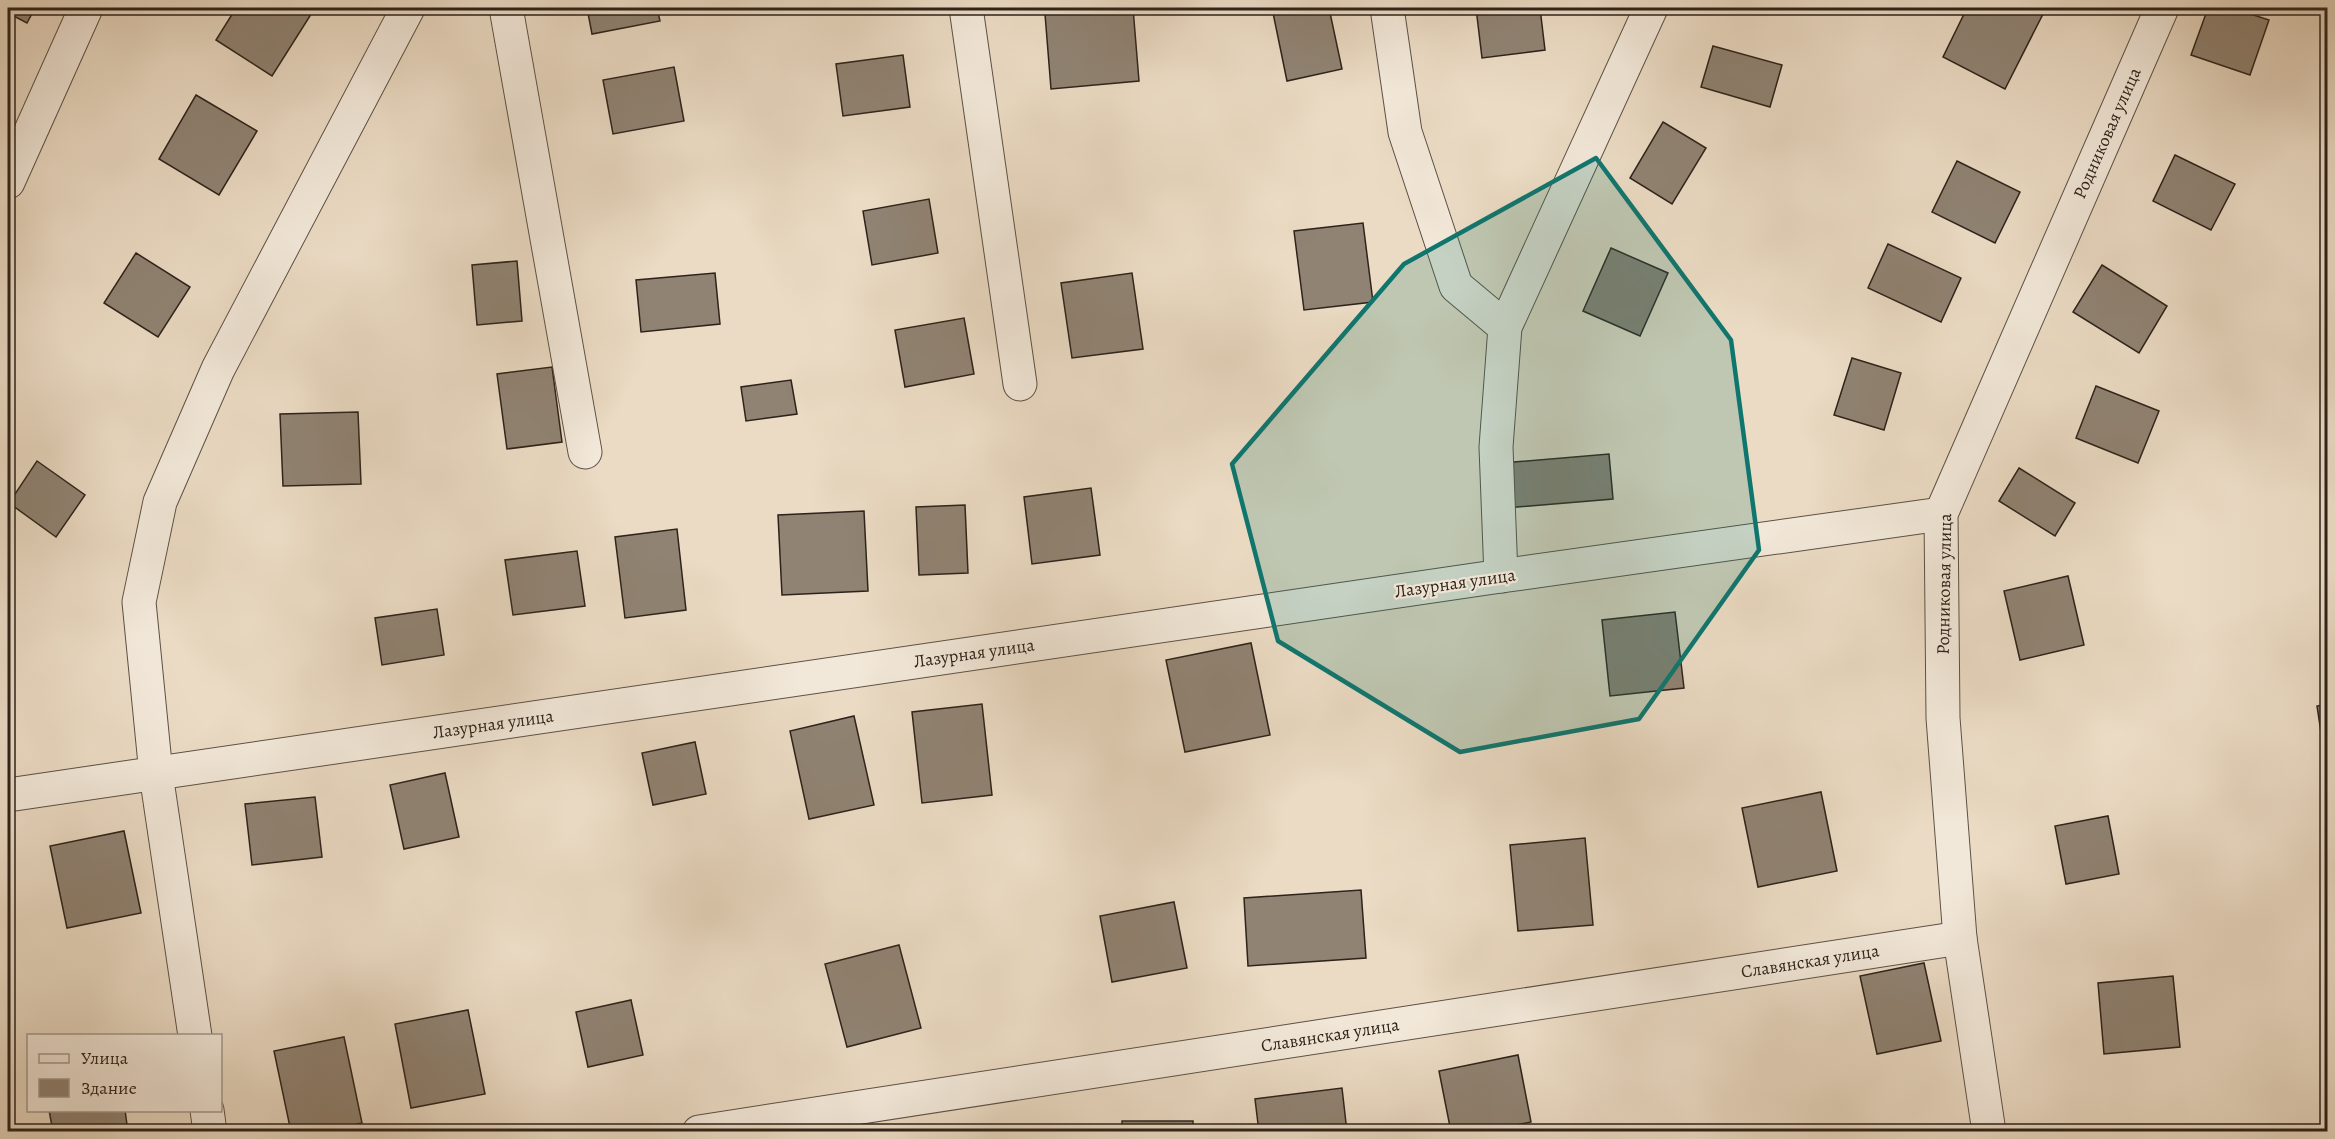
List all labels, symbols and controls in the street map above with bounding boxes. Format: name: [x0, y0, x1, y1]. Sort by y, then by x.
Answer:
street label: Родниковая улица: [2067, 63, 2147, 202]
street label: Родниковая улица: [1931, 512, 1957, 655]
street label: Лазурная улица: [1393, 563, 1518, 603]
street label: Лазурная улица: [912, 633, 1037, 673]
street label: Лазурная улица: [431, 704, 556, 744]
street label: Славянская улица: [1739, 938, 1881, 984]
street label: Славянская улица: [1259, 1012, 1401, 1058]
legend: [27, 1034, 222, 1112]
text: Улица: [81, 1046, 129, 1070]
text: Здание: [81, 1076, 137, 1100]

